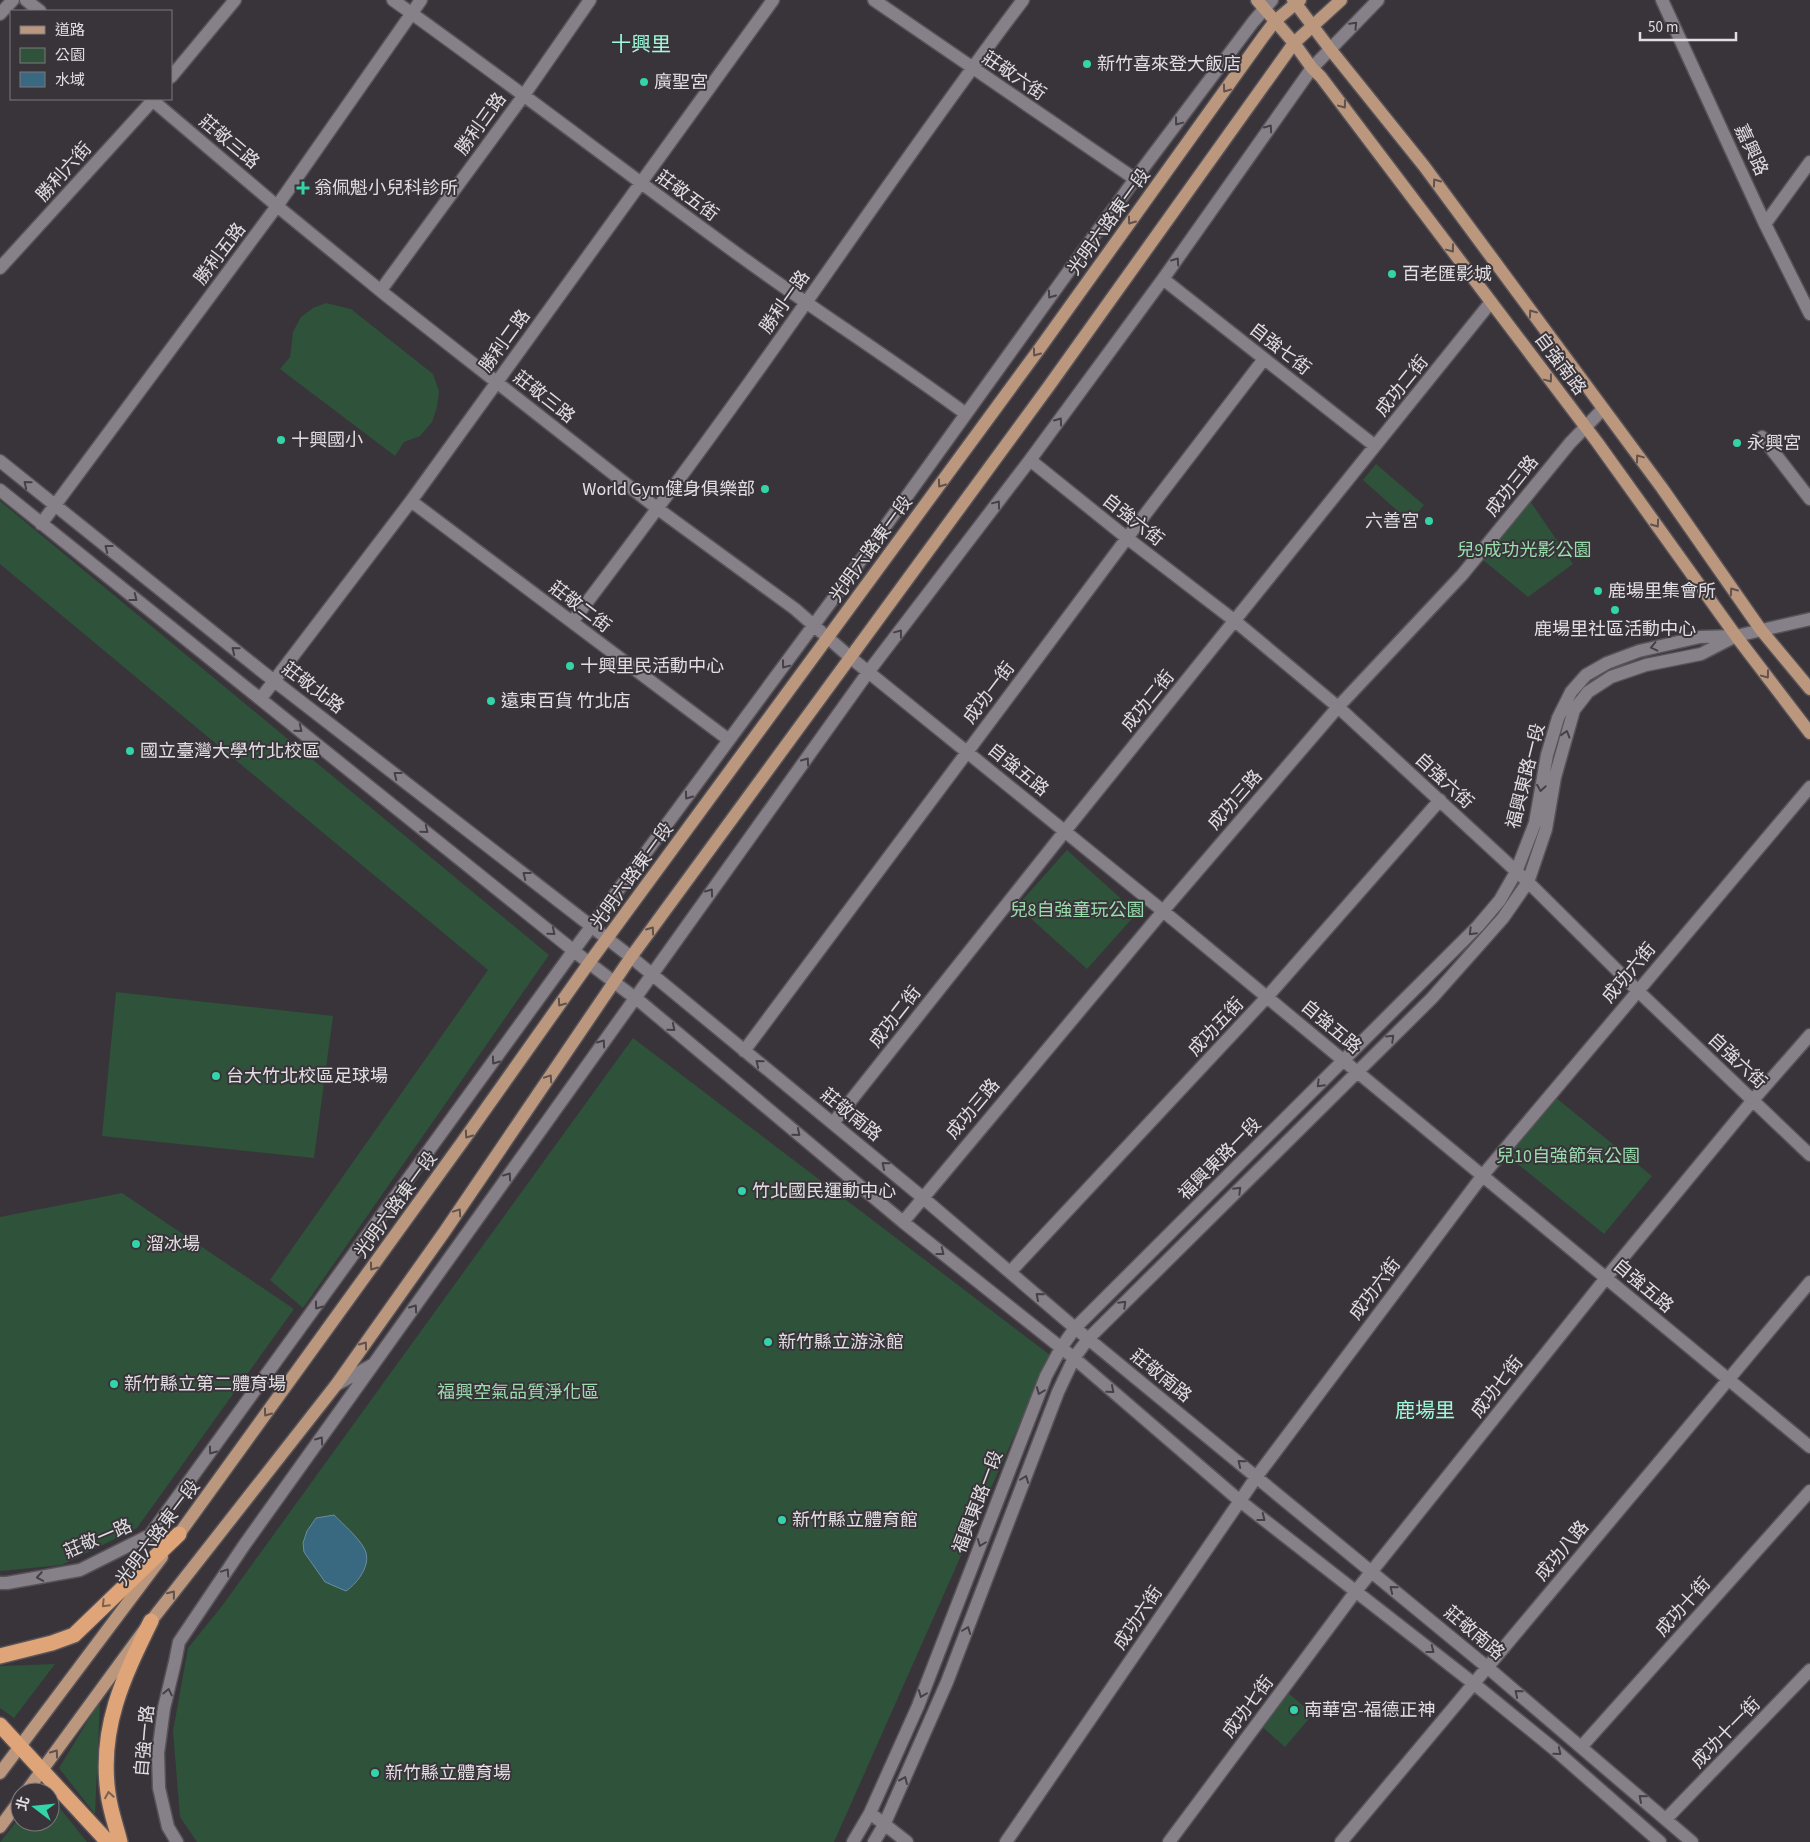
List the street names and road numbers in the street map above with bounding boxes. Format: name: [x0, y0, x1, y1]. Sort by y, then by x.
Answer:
street label: 莊敬六街: [977, 46, 1051, 106]
street label: 勝利三路: [450, 88, 512, 160]
street label: 莊敬三路: [193, 109, 265, 175]
street label: 嘉興路: [1728, 120, 1774, 180]
street label: 勝利六街: [31, 137, 97, 207]
street label: 光明六路東一段: [1062, 164, 1156, 280]
street label: 莊敬五街: [651, 165, 723, 227]
street label: 勝利五路: [188, 218, 252, 290]
street label: 勝利一路: [754, 265, 816, 339]
street label: 勝利二路: [474, 305, 536, 377]
street label: 自強七街: [1244, 317, 1316, 381]
street label: 自強南路: [1528, 328, 1592, 400]
street label: 成功二街: [1370, 350, 1434, 422]
street label: 莊敬三路: [508, 365, 580, 429]
street label: 成功三路: [1480, 450, 1544, 522]
street label: 自強六街: [1097, 488, 1169, 552]
street label: 光明六路東一段: [824, 491, 918, 607]
street label: 莊敬二街: [544, 575, 616, 639]
street label: 莊敬北路: [277, 656, 349, 720]
street label: 成功一街: [957, 657, 1021, 729]
street label: 成功二街: [1116, 665, 1180, 737]
street label: 福興東路一段: [1501, 721, 1551, 831]
street label: 自強五路: [982, 738, 1054, 802]
street label: 自強六街: [1409, 747, 1479, 815]
street label: 成功三路: [1202, 765, 1268, 835]
street label: 光明六路東一段: [585, 818, 679, 934]
street label: 成功六街: [1596, 937, 1662, 1009]
street label: 成功二街: [863, 981, 927, 1053]
street label: 成功五街: [1182, 992, 1250, 1062]
street label: 自強五路: [1295, 994, 1367, 1060]
street label: 自強六街: [1702, 1027, 1772, 1095]
street label: 成功三路: [940, 1073, 1006, 1145]
street label: 莊敬南路: [815, 1083, 887, 1147]
street label: 福興東路一段: [1173, 1112, 1267, 1206]
street label: 光明六路東一段: [349, 1147, 443, 1263]
street label: 成功六街: [1343, 1253, 1407, 1325]
street label: 自強五路: [1607, 1253, 1679, 1319]
street label: 莊敬南路: [1125, 1344, 1197, 1408]
street label: 成功七街: [1465, 1351, 1529, 1423]
street label: 福興東路一段: [947, 1447, 1009, 1557]
street label: 光明六路東一段: [110, 1475, 206, 1591]
street label: 莊敬一路: [60, 1513, 136, 1565]
street label: 成功八路: [1529, 1515, 1595, 1587]
street label: 成功十街: [1650, 1572, 1716, 1642]
street label: 成功六街: [1108, 1581, 1168, 1655]
street label: 莊敬南路: [1438, 1600, 1510, 1666]
street label: 成功七街: [1216, 1671, 1280, 1743]
street label: 成功十一街: [1686, 1692, 1766, 1774]
street label: 自強一路: [129, 1704, 161, 1778]

